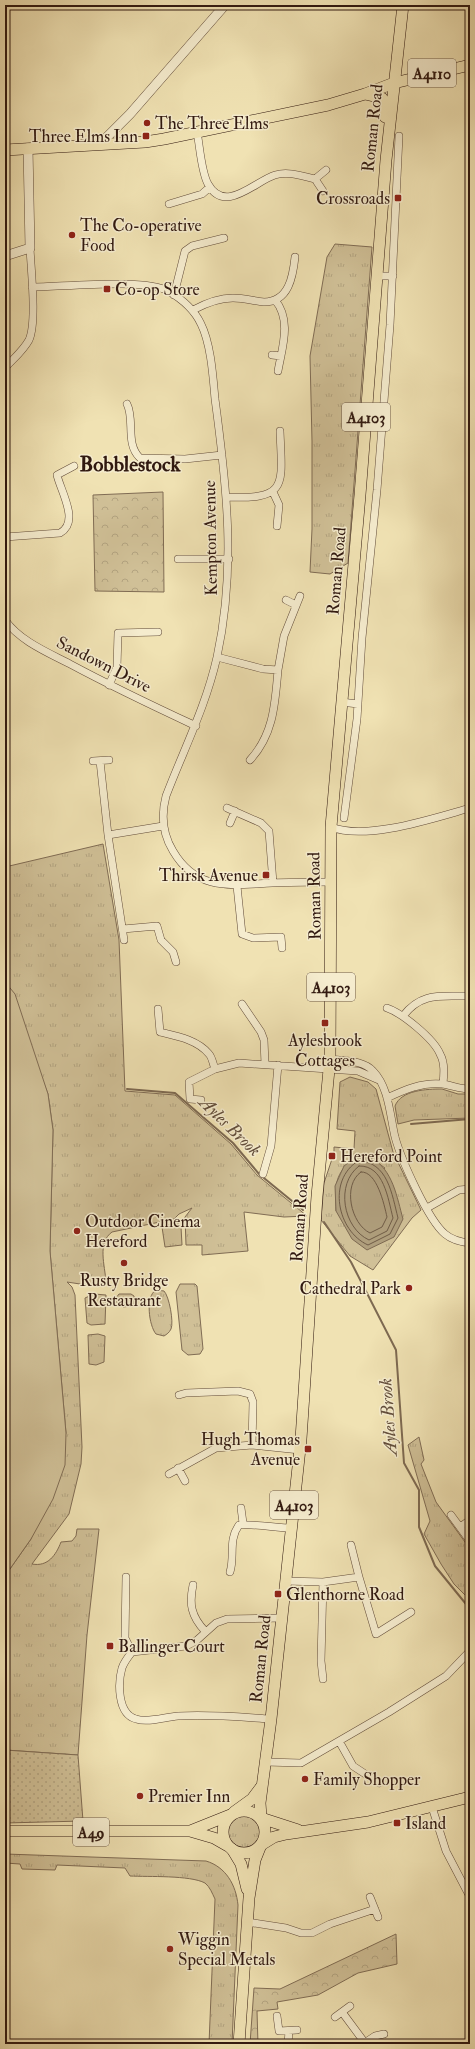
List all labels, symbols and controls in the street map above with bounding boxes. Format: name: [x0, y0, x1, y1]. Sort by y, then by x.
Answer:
road number: A4110: [408, 59, 456, 87]
street label: Roman Road: [357, 82, 388, 173]
place label: The Three Elms: [155, 113, 269, 134]
marker: The Three Elms: [142, 118, 152, 128]
place label: Three Elms Inn: [29, 126, 138, 147]
marker: Three Elms Inn: [141, 131, 151, 141]
place label: Crossroads: [316, 188, 390, 209]
marker: Crossroads: [393, 193, 403, 203]
place label: The Co-operative Food: [80, 215, 202, 256]
marker: The Co-operative Food: [67, 230, 77, 240]
place label: Co-op Store: [115, 279, 200, 301]
marker: Co-op Store: [102, 284, 112, 294]
road number: A4103: [342, 403, 390, 431]
district label: Bobblestock: [79, 451, 181, 478]
street label: Kempton Avenue: [199, 480, 223, 596]
street label: Roman Road: [322, 526, 351, 616]
street label: Sandown Drive: [53, 632, 155, 697]
street label: Roman Road: [303, 851, 326, 940]
place label: Thirsk Avenue: [159, 865, 258, 886]
marker: Thirsk Avenue: [261, 870, 271, 880]
road number: A4103: [307, 973, 355, 1001]
marker: Aylesbrook Cottages: [320, 1018, 330, 1028]
place label: Aylesbrook Cottages: [287, 1030, 362, 1071]
water label: Ayles Brook: [192, 1090, 266, 1162]
place label: Hereford Point: [340, 1146, 443, 1167]
marker: Hereford Point: [327, 1151, 337, 1161]
street label: Roman Road: [286, 1173, 313, 1263]
place label: Outdoor Cinema Hereford: [85, 1211, 202, 1252]
marker: Outdoor Cinema Hereford: [72, 1226, 82, 1236]
marker: Rusty Bridge Restaurant: [119, 1258, 129, 1268]
place label: Rusty Bridge Restaurant: [80, 1270, 168, 1311]
place label: Cathedral Park: [300, 1278, 401, 1299]
marker: Cathedral Park: [404, 1283, 414, 1293]
water label: Ayles Brook: [374, 1377, 403, 1458]
place label: Hugh Thomas Avenue: [201, 1429, 300, 1470]
marker: Hugh Thomas Avenue: [303, 1444, 313, 1454]
road number: A4103: [270, 1491, 318, 1519]
place label: Glenthorne Road: [286, 1584, 405, 1605]
marker: Glenthorne Road: [273, 1589, 283, 1599]
street label: Roman Road: [245, 1613, 276, 1704]
place label: Ballinger Court: [118, 1636, 225, 1657]
marker: Ballinger Court: [105, 1641, 115, 1651]
place label: Family Shopper: [313, 1769, 421, 1791]
marker: Family Shopper: [300, 1774, 310, 1784]
place label: Premier Inn: [148, 1786, 230, 1807]
marker: Premier Inn: [135, 1791, 145, 1801]
place label: Island: [405, 1813, 447, 1834]
road number: A49: [73, 1818, 109, 1846]
marker: Island: [392, 1818, 402, 1828]
place label: Wiggin Special Metals: [177, 1929, 276, 1971]
marker: Wiggin Special Metals: [165, 1944, 175, 1954]

